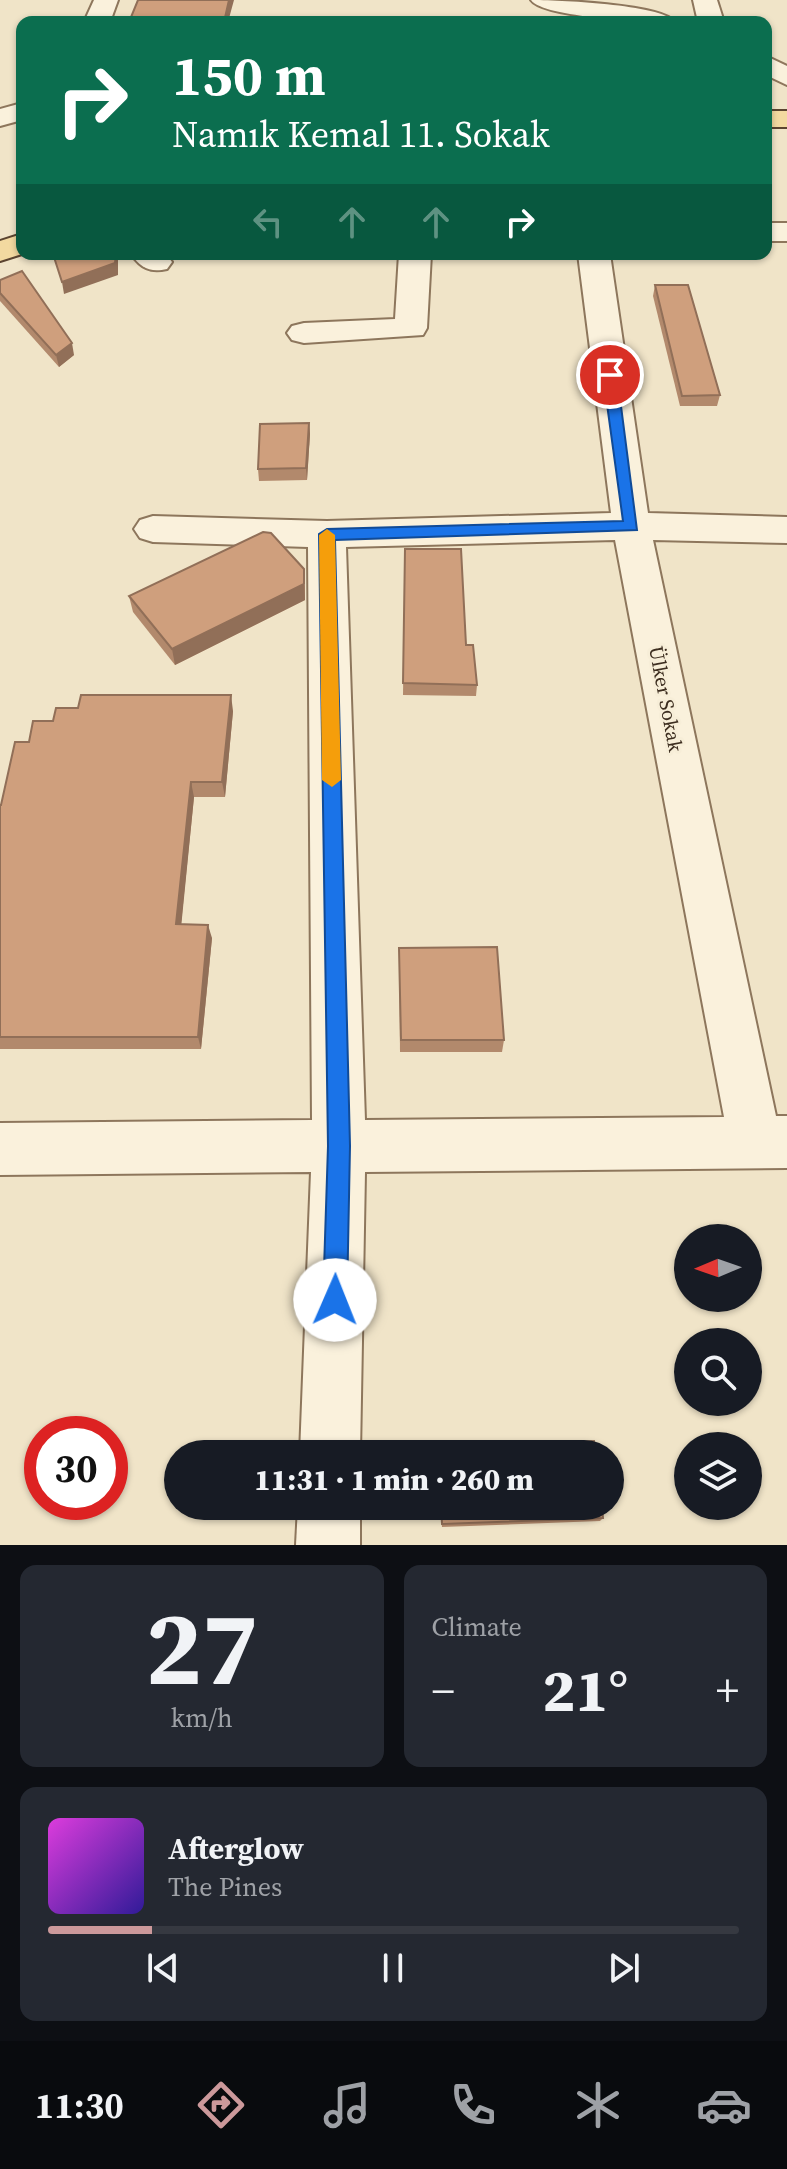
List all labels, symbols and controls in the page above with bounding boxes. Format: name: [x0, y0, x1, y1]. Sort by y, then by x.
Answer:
text: 150 m: [172, 37, 326, 114]
icon: right: [40, 48, 144, 152]
text: Namık Kemal 11. Sokak: [172, 110, 550, 159]
icon: left: [246, 200, 290, 244]
icon: ahead: [330, 200, 374, 244]
icon: ahead: [414, 200, 458, 244]
icon: right: [498, 200, 542, 244]
pin: [576, 341, 644, 409]
icon: arrive: [588, 353, 632, 397]
street label: Ülker Sokak: [642, 644, 690, 754]
north arrow: [674, 1224, 762, 1312]
map controls: [674, 1224, 762, 1520]
position arrow: [293, 1258, 377, 1342]
button: search: [674, 1328, 762, 1416]
speed limit sign: 30: [24, 1416, 128, 1520]
button: layers: [674, 1432, 762, 1520]
text: 11:31 · 1 min · 260 m: [254, 1459, 534, 1500]
text: 27: [145, 1576, 258, 1719]
text: Climate: [432, 1609, 522, 1645]
text: 21°: [542, 1649, 628, 1731]
text: −: [432, 1660, 455, 1721]
text: +: [716, 1660, 739, 1721]
text: km/h: [171, 1700, 233, 1736]
text: Afterglow: [168, 1828, 304, 1869]
text: The Pines: [168, 1869, 282, 1905]
icon: previous: [141, 1946, 185, 1990]
icon: pause: [371, 1946, 415, 1990]
icon: next: [602, 1946, 646, 1990]
icon: directions: [193, 2077, 249, 2133]
icon: music: [319, 2077, 375, 2133]
icon: phone: [445, 2077, 501, 2133]
icon: climate: [570, 2077, 626, 2133]
icon: car: [696, 2077, 752, 2133]
text: 11:30: [35, 2081, 124, 2130]

